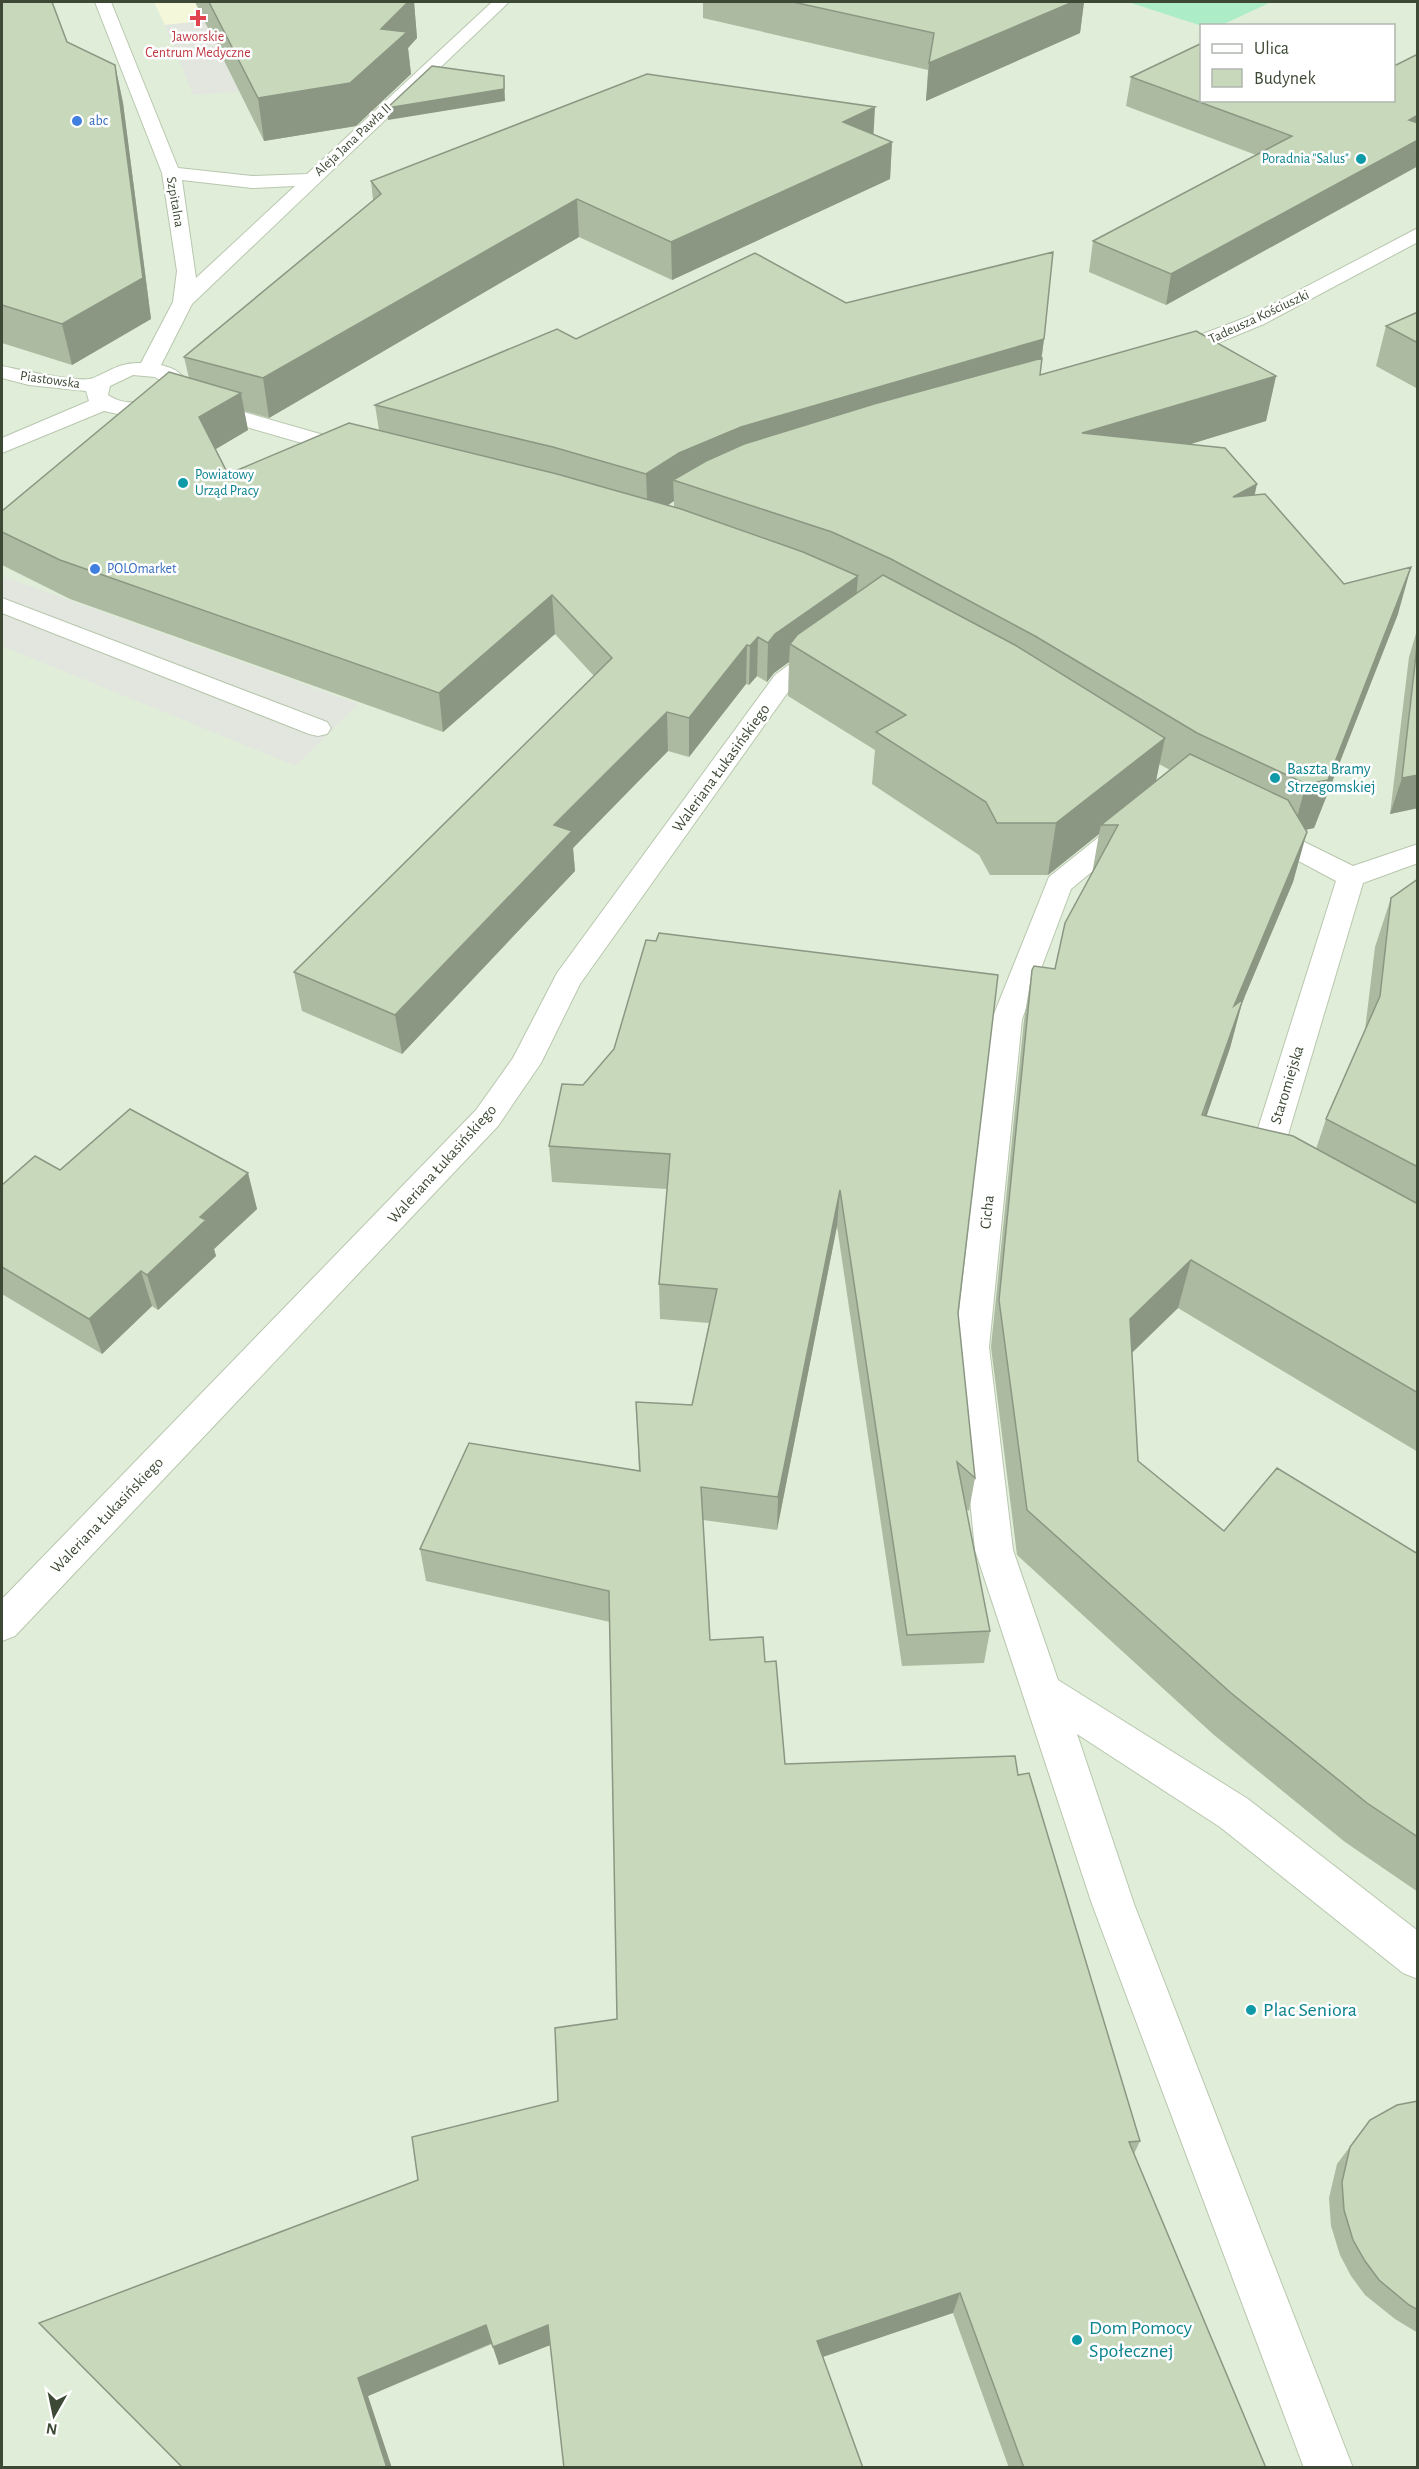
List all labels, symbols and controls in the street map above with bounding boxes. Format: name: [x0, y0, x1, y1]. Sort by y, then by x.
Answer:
marker: Jaworskie Centrum Medyczne: [189, 9, 207, 27]
legend: [1200, 24, 1395, 102]
place label: Jaworskie Centrum Medyczne: [145, 30, 251, 60]
text: Ulica: [1254, 40, 1289, 58]
text: Budynek: [1254, 70, 1316, 88]
street label: Aleja Jana Pawła II: [312, 101, 394, 179]
marker: abc: [70, 114, 84, 128]
place label: abc: [89, 114, 109, 128]
place label: Poradnia "Salus": [1262, 152, 1349, 166]
marker: Poradnia "Salus": [1354, 152, 1368, 166]
street label: Szpitalna: [164, 176, 186, 229]
street label: Tadeusza Kościuszki: [1207, 288, 1311, 346]
street label: Piastowska: [19, 369, 81, 391]
place label: Powiatowy Urząd Pracy: [195, 468, 259, 498]
marker: Powiatowy Urząd Pracy: [176, 476, 190, 490]
marker: POLOmarket: [88, 562, 102, 576]
place label: POLOmarket: [107, 562, 177, 576]
street label: Waleriana Łukasińskiego: [669, 701, 773, 835]
place label: Baszta Bramy Strzegomskiej: [1287, 761, 1375, 796]
marker: Baszta Bramy Strzegomskiej: [1268, 771, 1282, 785]
street label: Staromiejska: [1267, 1044, 1307, 1127]
street label: Waleriana Łukasińskiego: [385, 1101, 500, 1227]
street label: Cicha: [977, 1194, 997, 1230]
street label: Waleriana Łukasińskiego: [48, 1454, 166, 1576]
place label: Plac Seniora: [1263, 2000, 1357, 2020]
marker: Plac Seniora: [1244, 2003, 1258, 2017]
place label: Dom Pomocy Społecznej: [1089, 2318, 1193, 2361]
marker: Dom Pomocy Społecznej: [1070, 2333, 1084, 2347]
north arrow: [24, 2385, 84, 2445]
text: N: [45, 2420, 59, 2438]

